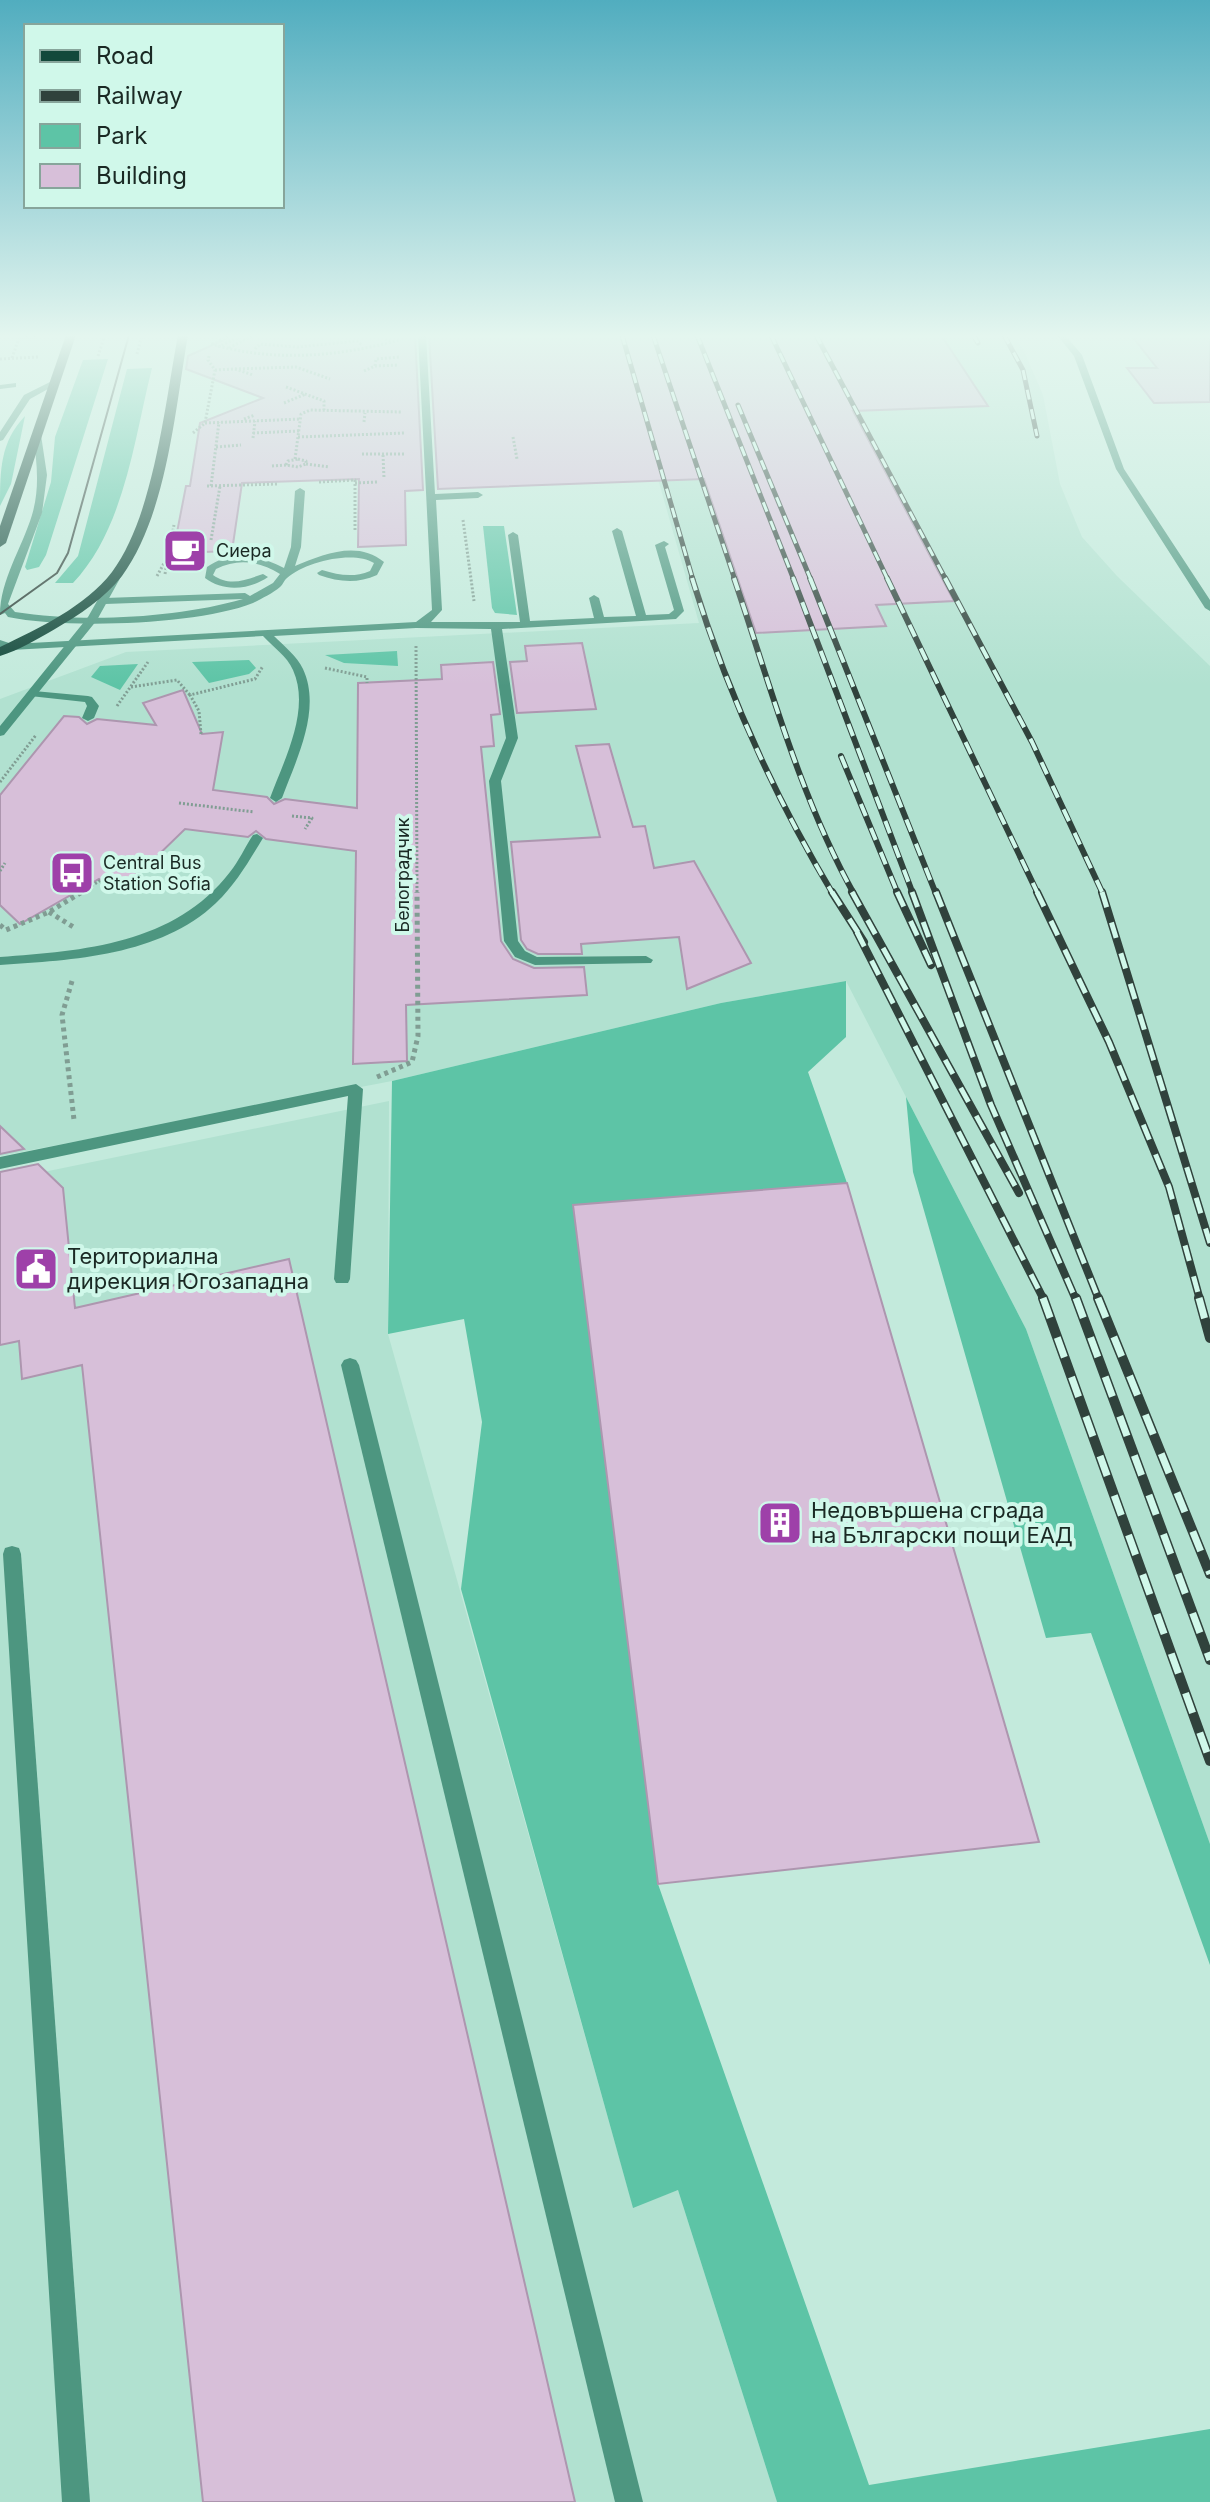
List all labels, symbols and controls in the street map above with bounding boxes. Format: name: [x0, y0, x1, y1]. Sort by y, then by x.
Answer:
legend: [24, 24, 284, 208]
text: Road: [96, 41, 154, 70]
text: Railway: [96, 81, 183, 110]
text: Park: [96, 121, 147, 150]
text: Building: [96, 161, 187, 190]
cafe icon: Сиера: [161, 527, 209, 575]
place label: Сиера: [216, 540, 272, 561]
street label: Белоградчик: [392, 817, 413, 932]
bus stop icon: Central Bus Station Sofia: [48, 849, 96, 897]
place label: Central Bus Station Sofia: [103, 852, 211, 894]
place label: Териториална дирекция Югозападна: [67, 1243, 309, 1294]
public building icon: Териториална дирекция Югозападна: [12, 1245, 60, 1293]
place label: Недовършена сграда на Български пощи ЕАД: [811, 1497, 1073, 1548]
building icon: Недовършена сграда на Български пощи ЕАД: [756, 1499, 804, 1547]

